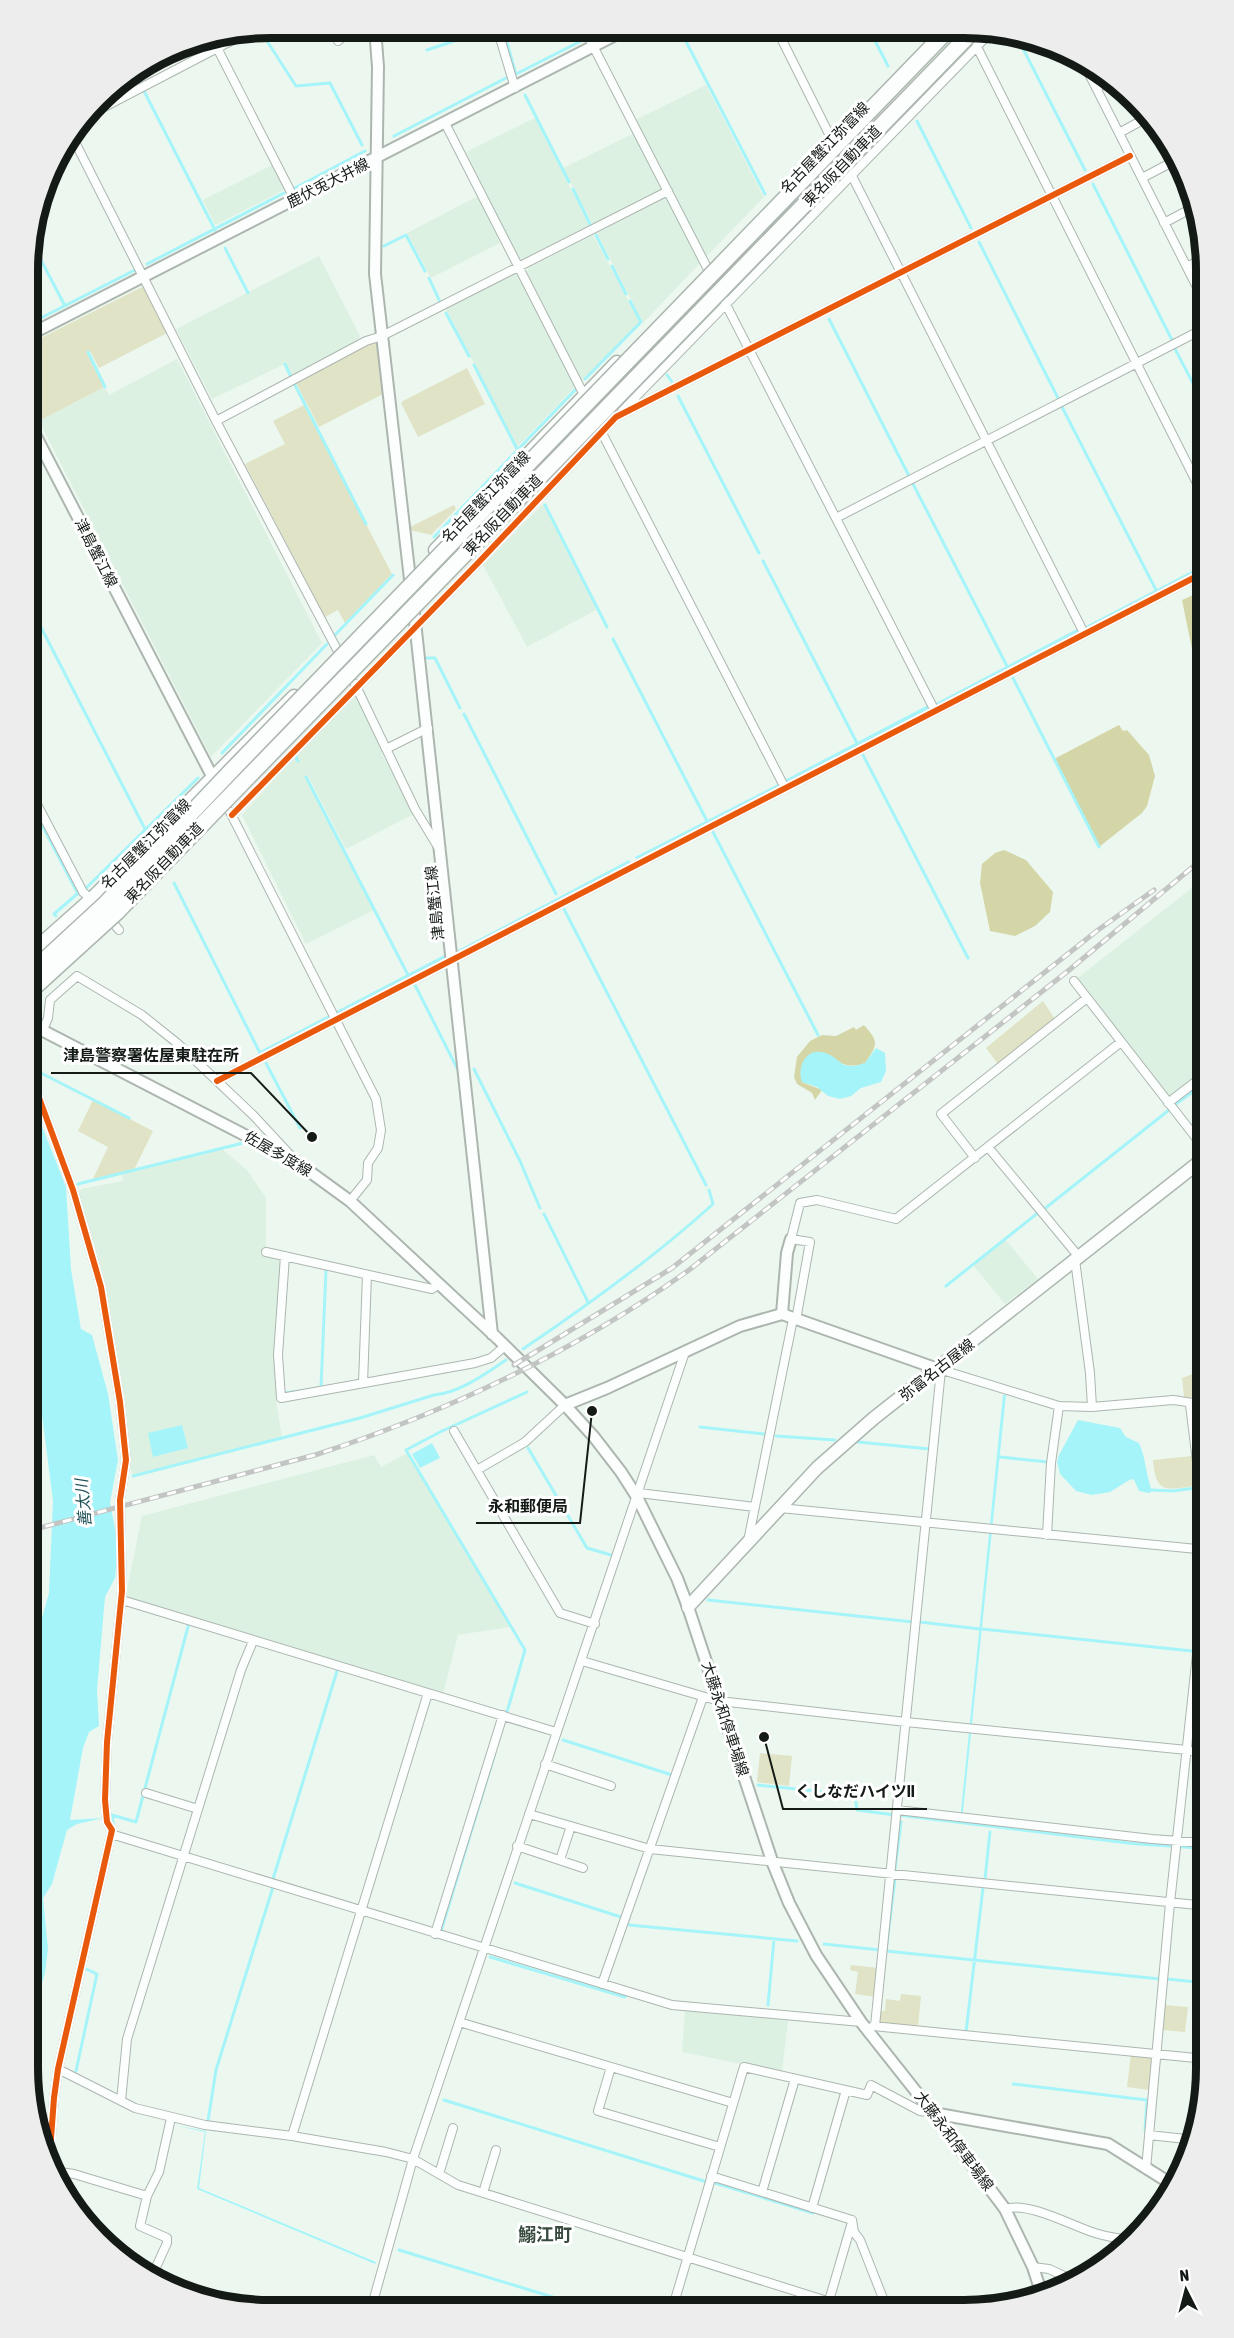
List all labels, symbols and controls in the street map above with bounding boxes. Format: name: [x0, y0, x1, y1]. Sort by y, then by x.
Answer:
street label: 名古屋蟹江弥富線: [777, 99, 872, 197]
street label: 東名阪自動車道: [799, 122, 884, 209]
street label: 鹿伏兎大井線: [284, 155, 372, 211]
street label: 名古屋蟹江弥富線: [438, 448, 533, 546]
street label: 東名阪自動車道: [460, 471, 545, 558]
street label: 津島蟹江線: [72, 515, 121, 590]
street label: 名古屋蟹江弥富線: [97, 795, 194, 892]
street label: 東名阪自動車道: [121, 819, 206, 906]
street label: 津島蟹江線: [422, 865, 447, 941]
callout: 津島警察署佐屋東駐在所: [51, 1039, 251, 1073]
text: 津島警察署佐屋東駐在所: [63, 1046, 239, 1064]
street label: 佐屋多度線: [242, 1127, 315, 1180]
street label: 弥富名古屋線: [896, 1335, 977, 1404]
water label: 善太川: [72, 1476, 94, 1528]
callout: 永和郵便局: [476, 1489, 580, 1523]
text: 永和郵便局: [488, 1497, 568, 1515]
street label: 大藤永和停車場線: [699, 1659, 752, 1779]
callout: くしなだハイツII: [783, 1775, 927, 1809]
text: くしなだハイツII: [795, 1782, 915, 1800]
street label: 大藤永和停車場線: [911, 2088, 997, 2194]
district label: 鰯江町: [518, 2224, 572, 2245]
north arrow: [1156, 2260, 1216, 2320]
text: N: [1179, 2266, 1190, 2285]

